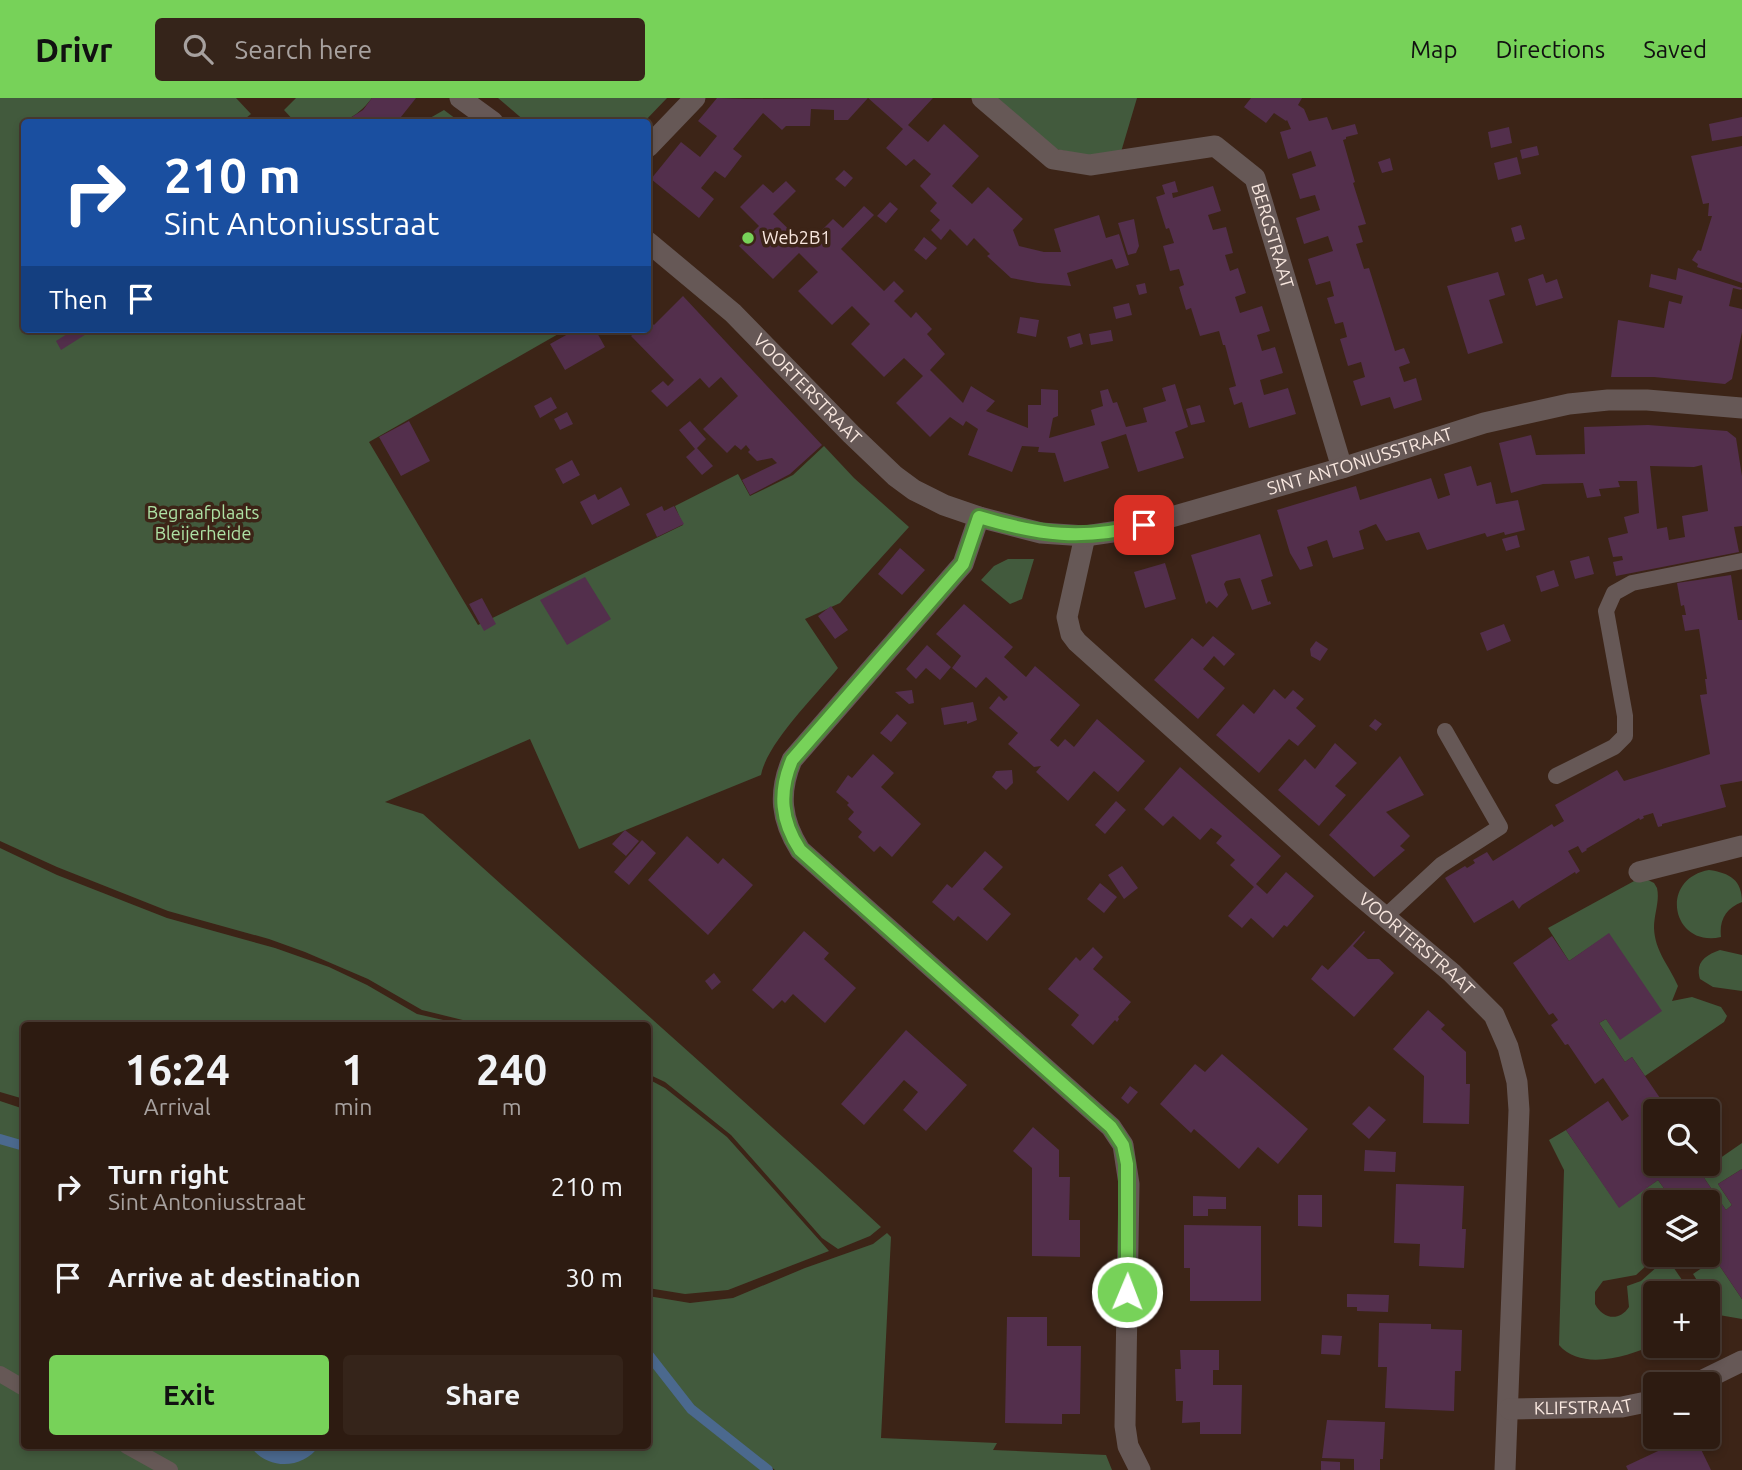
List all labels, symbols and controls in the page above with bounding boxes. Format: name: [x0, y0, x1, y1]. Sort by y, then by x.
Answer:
search box: [155, 18, 645, 81]
icon: search: [179, 30, 217, 68]
text: Drivr: [35, 31, 113, 68]
text: Search here: [235, 35, 372, 64]
text: Map: [1410, 36, 1457, 63]
text: Directions: [1495, 36, 1605, 63]
text: Saved: [1643, 36, 1707, 63]
icon: right: [49, 147, 140, 238]
text: 210 m: [164, 147, 301, 202]
street label: BERGSTRAAT: [1248, 180, 1298, 290]
text: Sint Antoniusstraat: [164, 205, 439, 241]
place label: Web2B1: [762, 227, 831, 247]
marker: Web2B1: [740, 230, 756, 246]
icon: arrive: [122, 280, 160, 318]
text: Then: [49, 285, 108, 314]
street label: VOORTERSTRAAT: [750, 329, 866, 448]
street label: SINT ANTONIUSSTRAAT: [1265, 423, 1455, 498]
pin: [1114, 495, 1174, 555]
park label: Begraafplaats Bleijerheide: [147, 502, 259, 543]
icon: arrive: [1125, 506, 1163, 544]
street label: VOORTERSTRAAT: [1355, 888, 1479, 999]
text: 16:24: [125, 1046, 230, 1093]
text: 1: [341, 1046, 365, 1093]
text: 240: [476, 1046, 547, 1093]
text: Arrival: [144, 1094, 211, 1119]
text: min: [334, 1094, 372, 1119]
text: m: [502, 1094, 522, 1119]
map controls: [1643, 1099, 1720, 1449]
button: search: [1643, 1099, 1720, 1176]
text: Turn right: [108, 1160, 229, 1189]
icon: right: [49, 1168, 87, 1206]
text: 210 m: [551, 1172, 623, 1201]
text: Sint Antoniusstraat: [108, 1189, 306, 1214]
button: layers: [1643, 1190, 1720, 1267]
position arrow: [1090, 1255, 1164, 1329]
icon: arrive: [49, 1259, 87, 1297]
text: Arrive at destination: [108, 1263, 361, 1292]
text: 30 m: [565, 1263, 623, 1292]
button: +: [1643, 1281, 1720, 1358]
button: Exit: [49, 1355, 329, 1435]
button: Share: [343, 1355, 623, 1435]
button: −: [1643, 1372, 1720, 1449]
street label: KLIFSTRAAT: [1534, 1394, 1634, 1418]

